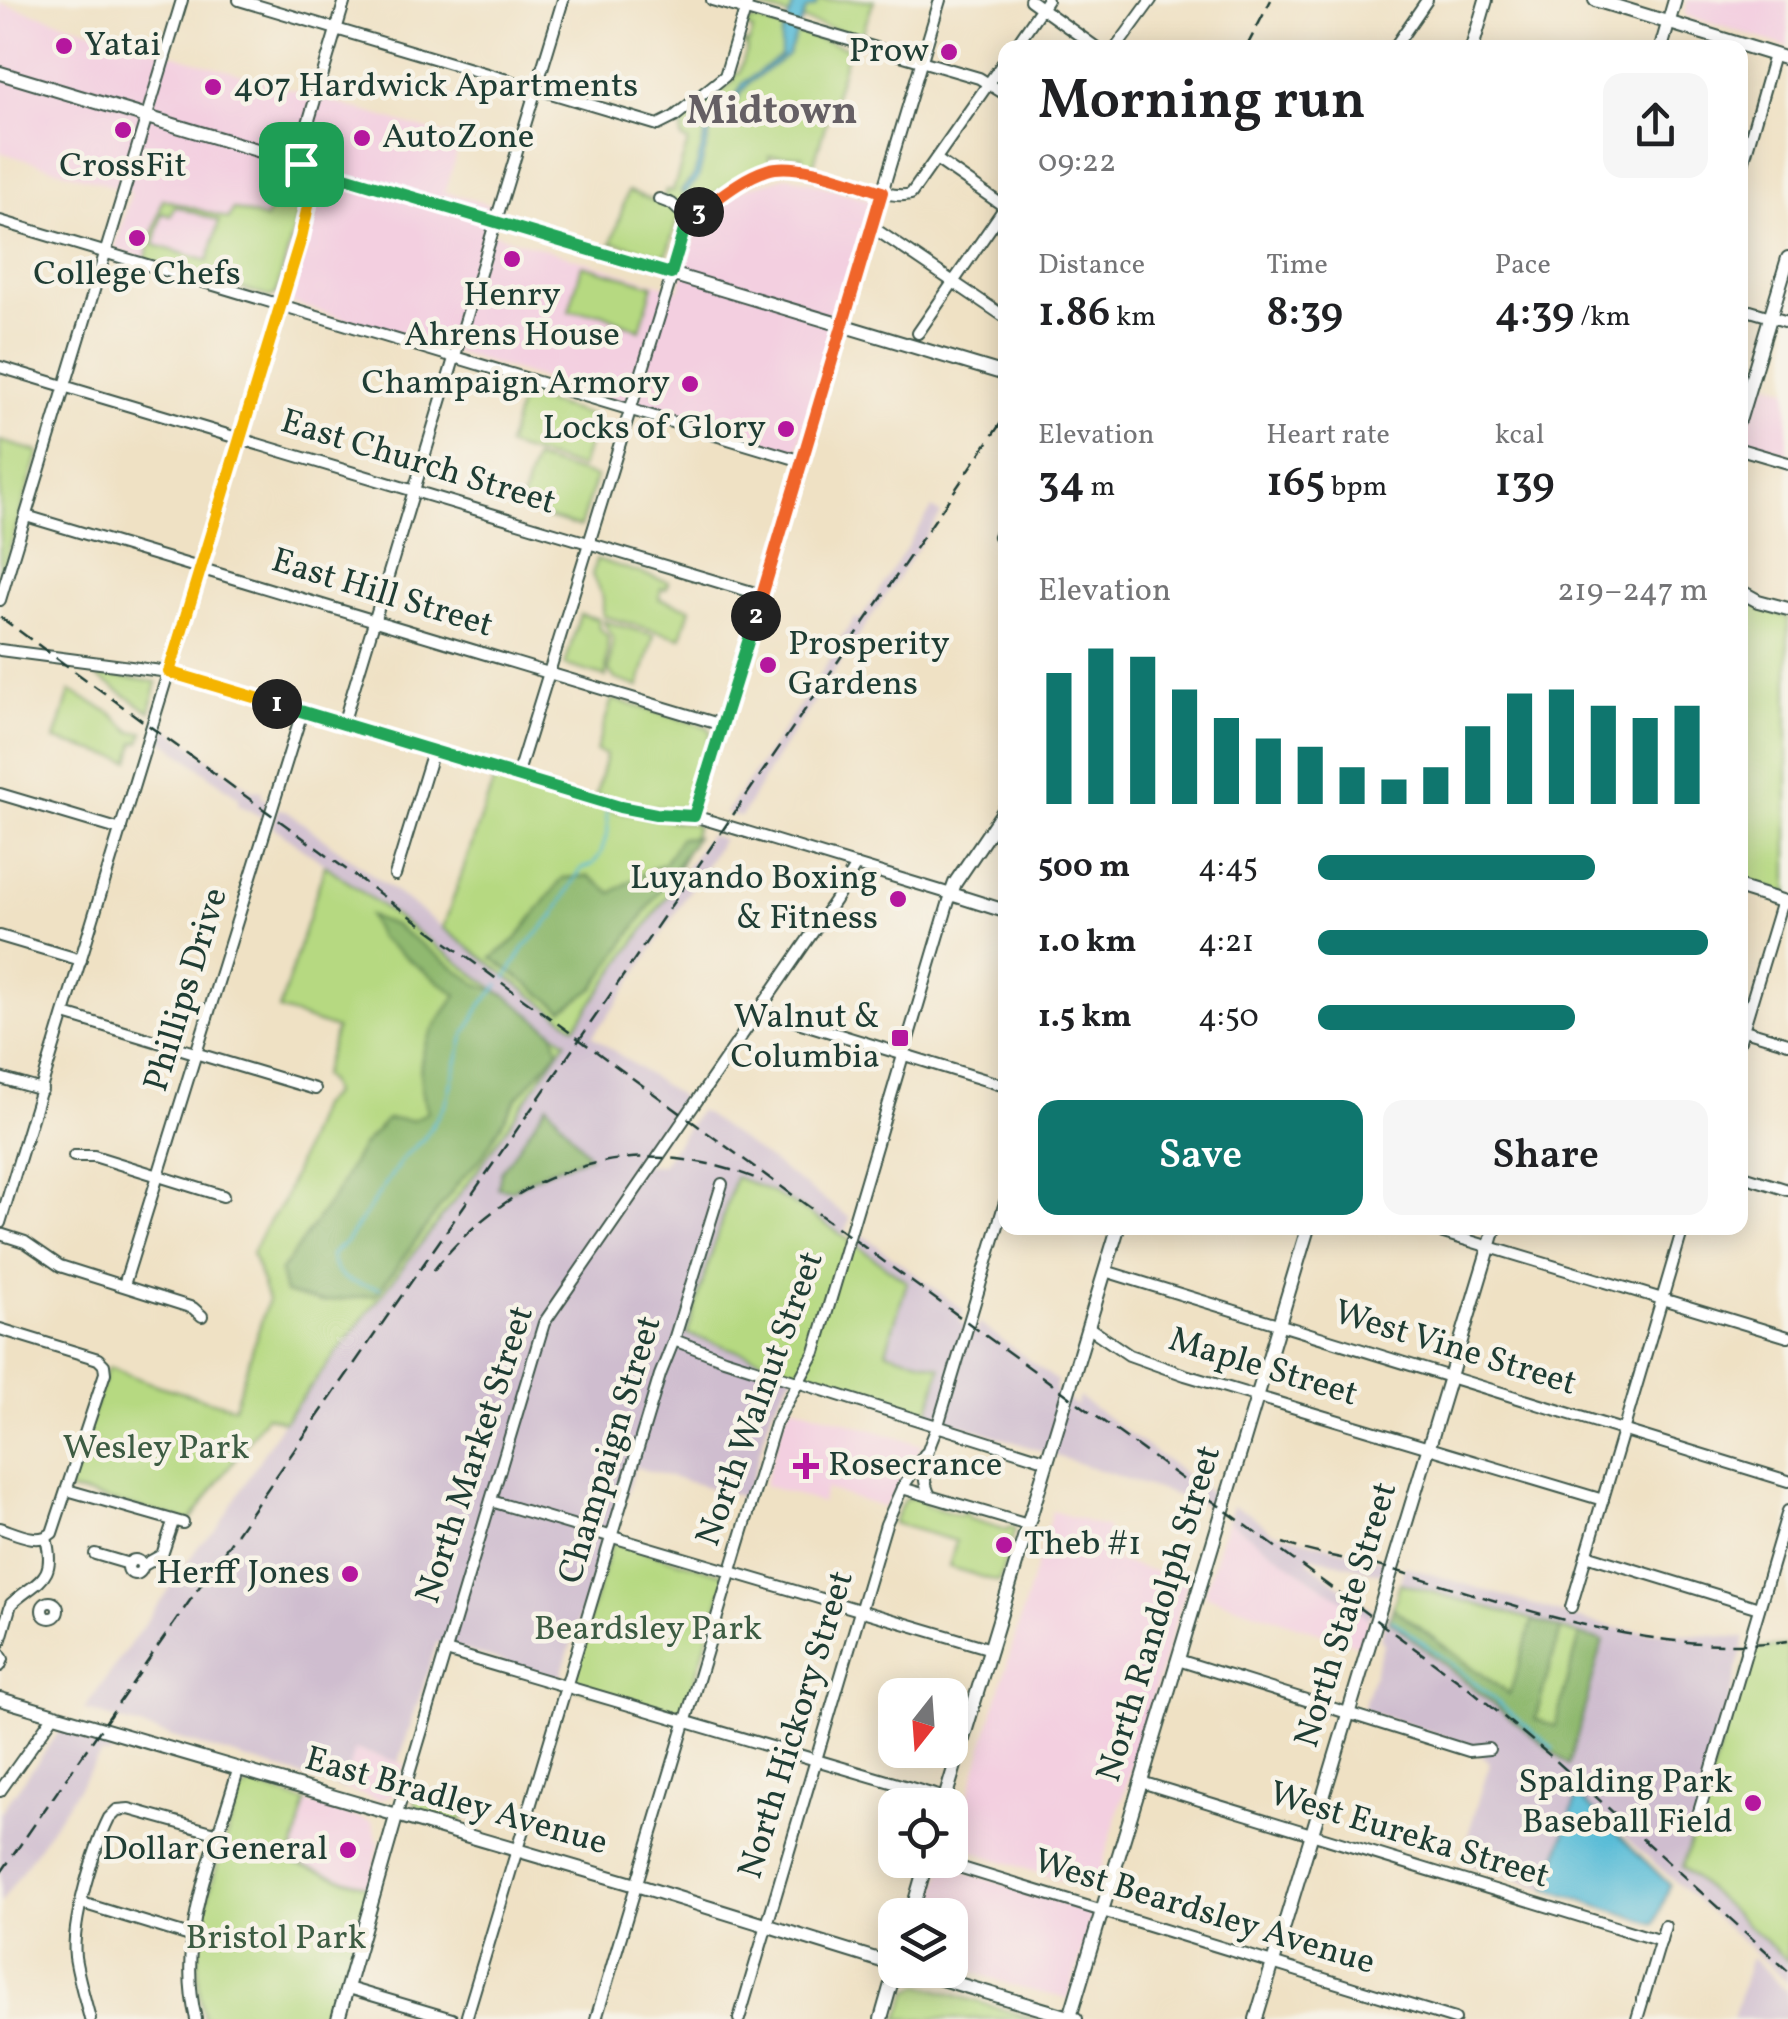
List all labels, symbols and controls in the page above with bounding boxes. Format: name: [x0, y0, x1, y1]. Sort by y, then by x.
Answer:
place label: Yatai: [84, 22, 161, 70]
place label: Prow: [849, 28, 929, 76]
marker: Yatai: [53, 35, 75, 57]
marker: Prow: [938, 41, 960, 63]
place label: 407 Hardwick Apartments: [233, 63, 638, 111]
text: Morning run: [1038, 65, 1366, 141]
button: share: [1603, 73, 1708, 178]
marker: 407 Hardwick Apartments: [202, 76, 224, 98]
district label: Midtown: [686, 85, 858, 141]
place label: AutoZone: [382, 114, 534, 162]
marker: CrossFit: [112, 119, 134, 141]
pin: [259, 122, 344, 207]
marker: AutoZone: [351, 127, 373, 149]
icon: arrive: [274, 137, 329, 192]
text: 09:22: [1038, 141, 1116, 185]
place label: CrossFit: [59, 143, 187, 191]
pin: 3: [674, 187, 724, 237]
text: 3: [692, 192, 706, 231]
marker: College Chefs: [126, 227, 148, 249]
text: Distance: [1038, 246, 1145, 285]
text: Time: [1266, 246, 1328, 285]
text: Pace: [1495, 246, 1551, 285]
marker: Henry Ahrens House: [501, 248, 523, 270]
place label: College Chefs: [33, 251, 241, 299]
place label: Henry Ahrens House: [404, 272, 620, 360]
text: 1.86: [1038, 285, 1110, 344]
text: 8:39: [1266, 285, 1343, 344]
text: 4:39: [1495, 285, 1575, 344]
text: km: [1110, 298, 1156, 337]
text: /km: [1575, 298, 1630, 337]
place label: Champaign Armory: [362, 360, 670, 408]
marker: Champaign Armory: [679, 373, 701, 395]
street label: East Church Street: [275, 398, 561, 528]
place label: Locks of Glory: [543, 405, 766, 453]
text: Elevation: [1038, 416, 1154, 455]
text: Heart rate: [1266, 416, 1390, 455]
text: kcal: [1495, 416, 1544, 455]
marker: Locks of Glory: [775, 418, 797, 440]
text: 34: [1038, 455, 1085, 514]
text: 165: [1266, 455, 1326, 514]
text: 139: [1495, 455, 1555, 514]
text: m: [1085, 468, 1115, 507]
text: bpm: [1326, 468, 1387, 507]
street label: East Hill Street: [265, 538, 499, 650]
text: Elevation: [1038, 570, 1171, 614]
text: 219–247 m: [1557, 570, 1708, 614]
pin: 2: [731, 591, 781, 641]
text: 2: [749, 596, 763, 635]
place label: Prosperity Gardens: [788, 621, 950, 709]
marker: Prosperity Gardens: [757, 654, 779, 676]
pin: 1: [252, 679, 302, 729]
text: 1: [271, 684, 283, 723]
text: 500 m: [1038, 846, 1130, 890]
text: 4:45: [1198, 846, 1258, 890]
place label: Luyando Boxing & Fitness: [630, 855, 878, 943]
street label: Phillips Drive: [133, 882, 241, 1098]
marker: Luyando Boxing & Fitness: [887, 888, 909, 910]
text: 1.0 km: [1038, 921, 1136, 965]
text: 4:21: [1198, 921, 1254, 965]
place label: Walnut & Columbia: [731, 994, 880, 1082]
text: 1.5 km: [1038, 996, 1132, 1040]
text: 4:50: [1198, 996, 1259, 1040]
marker: Walnut & Columbia: [889, 1027, 911, 1049]
button: Save: [1038, 1100, 1363, 1215]
button: Share: [1383, 1100, 1708, 1215]
street label: North Walnut Street: [685, 1245, 837, 1553]
street label: West Vine Street: [1328, 1289, 1582, 1409]
street label: North Market Street: [405, 1300, 547, 1610]
street label: Champaign Street: [547, 1310, 675, 1590]
street label: Maple Street: [1162, 1316, 1364, 1420]
park label: Wesley Park: [63, 1425, 249, 1473]
street label: North Randolph Street: [1086, 1440, 1234, 1788]
place label: Rosecrance: [828, 1442, 1002, 1490]
marker: Rosecrance: [793, 1453, 819, 1479]
street label: North State Street: [1284, 1476, 1410, 1754]
place label: Theb #1: [1024, 1521, 1142, 1569]
marker: Theb #1: [993, 1534, 1015, 1556]
place label: Herff Jones: [156, 1550, 330, 1598]
marker: Herff Jones: [339, 1563, 361, 1585]
street label: North Hickory Street: [727, 1565, 867, 1885]
park label: Beardsley Park: [534, 1606, 762, 1654]
north arrow: [878, 1678, 968, 1768]
map controls: [878, 1678, 968, 1988]
street label: East Bradley Avenue: [299, 1736, 613, 1868]
place label: Spalding Park Baseball Field: [1518, 1759, 1733, 1847]
street label: West Eureka Street: [1263, 1771, 1555, 1901]
button: locate: [878, 1788, 968, 1878]
marker: Spalding Park Baseball Field: [1742, 1792, 1764, 1814]
place label: Dollar General: [102, 1826, 328, 1874]
street label: West Beardsley Avenue: [1028, 1838, 1380, 1988]
marker: Dollar General: [337, 1839, 359, 1861]
button: layers: [878, 1898, 968, 1988]
park label: Bristol Park: [185, 1915, 367, 1963]

